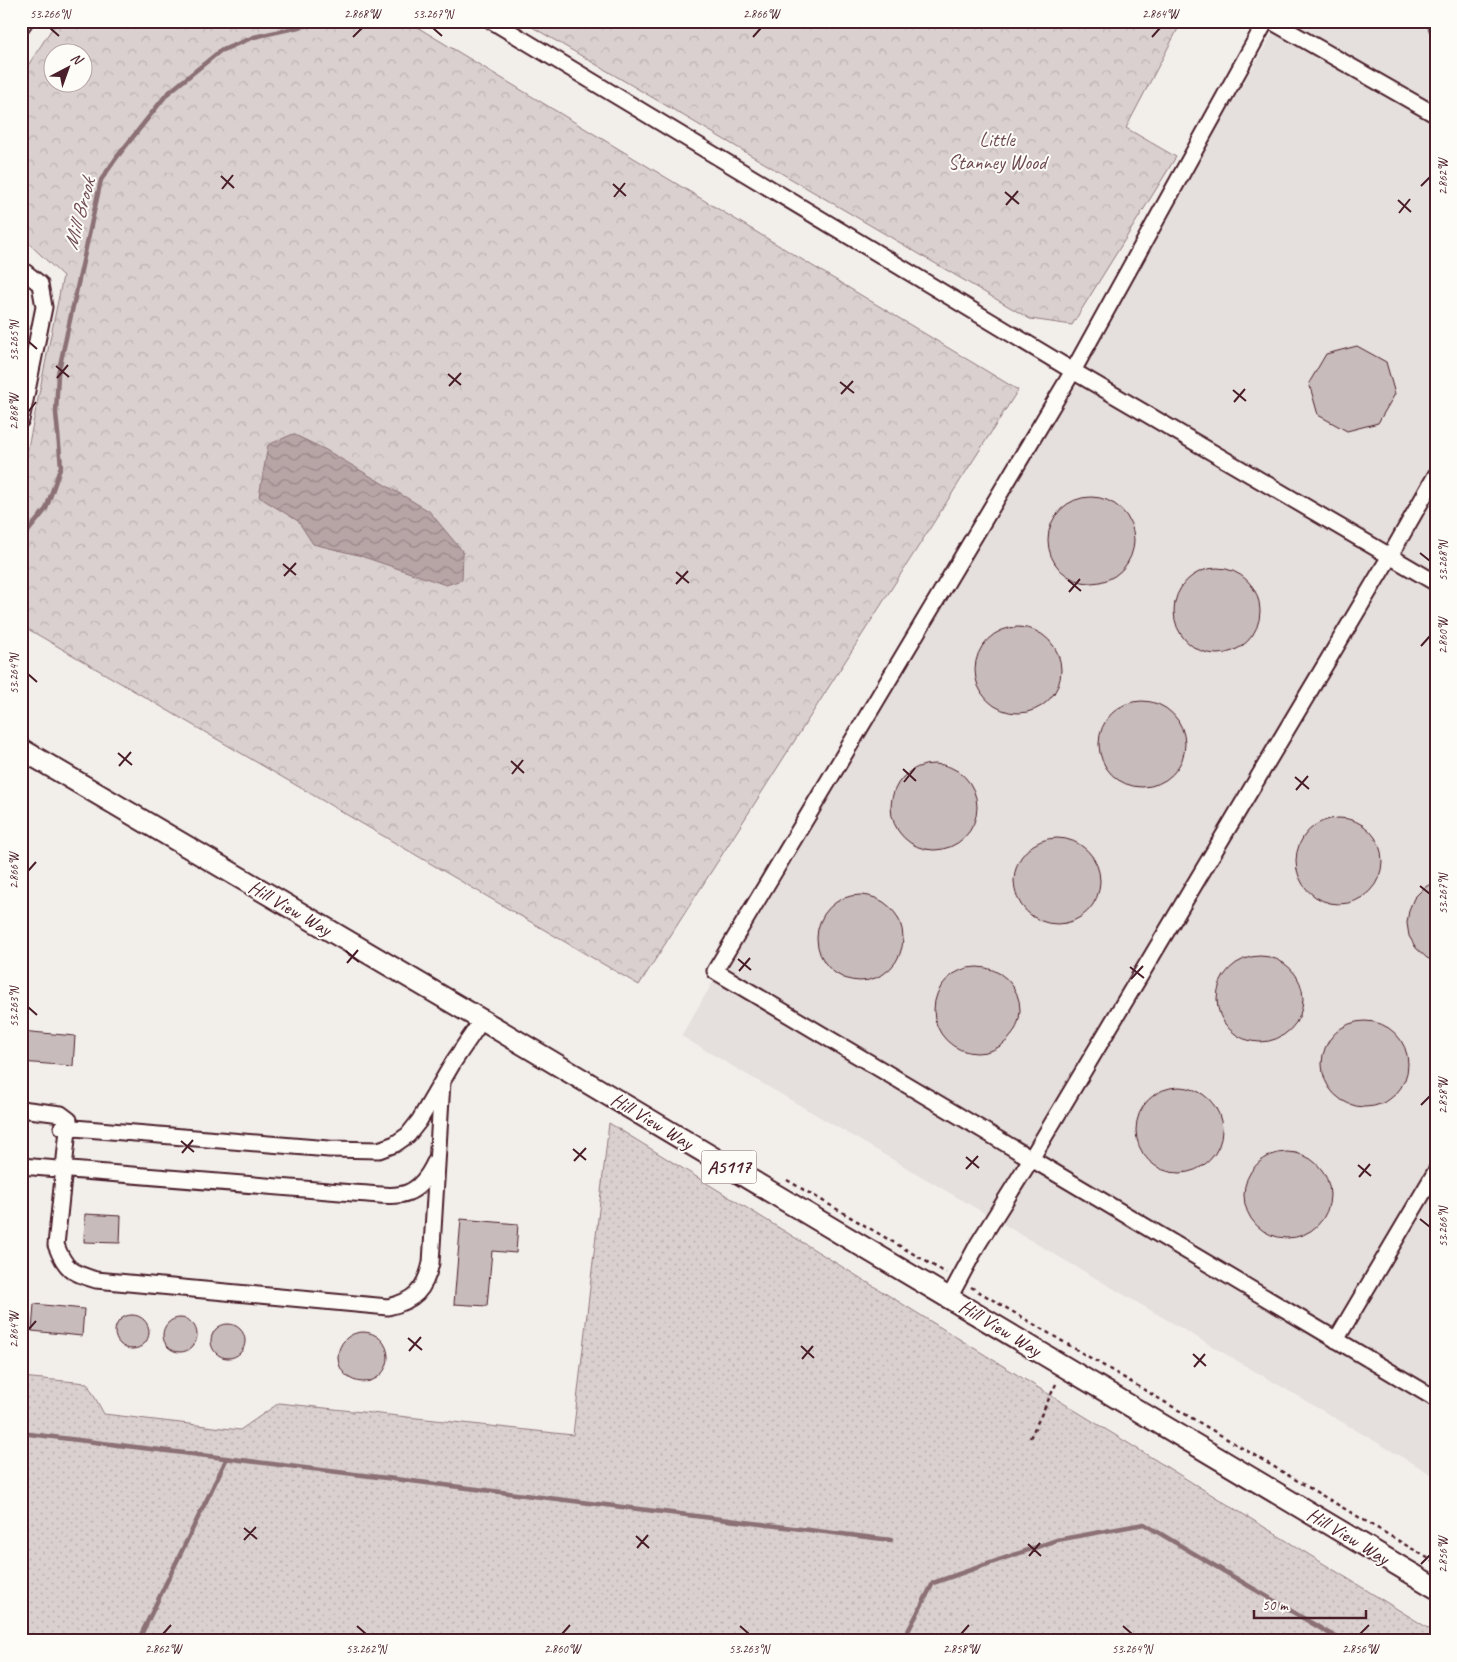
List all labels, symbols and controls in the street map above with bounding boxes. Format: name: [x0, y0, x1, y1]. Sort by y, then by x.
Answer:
text: 53.266°N: [30, 6, 72, 22]
text: 2.868°W: [344, 6, 382, 22]
text: 53.267°N: [413, 6, 455, 22]
text: 2.866°W: [743, 6, 781, 22]
text: 2.864°W: [1142, 6, 1180, 22]
north arrow: [42, 42, 92, 92]
text: N: [67, 49, 87, 69]
park label: Little Stanney Wood: [948, 127, 1049, 175]
text: 2.862°W: [1435, 157, 1451, 195]
water label: Mill Brook: [57, 173, 102, 252]
text: 53.265°N: [6, 319, 22, 361]
text: 2.868°W: [6, 392, 22, 430]
text: 53.268°N: [1435, 539, 1451, 581]
text: 2.860°W: [1435, 616, 1451, 654]
text: 53.264°N: [6, 652, 22, 694]
text: 2.866°W: [6, 851, 22, 889]
text: 53.267°N: [1435, 872, 1451, 914]
street label: Hill View Way: [244, 874, 338, 943]
text: 53.263°N: [6, 985, 22, 1027]
text: 2.858°W: [1435, 1076, 1451, 1114]
street label: Hill View Way: [606, 1087, 700, 1156]
road number: A5117: [702, 1150, 756, 1184]
text: 53.266°N: [1435, 1205, 1451, 1247]
street label: Hill View Way: [954, 1294, 1048, 1363]
text: 2.864°W: [6, 1310, 22, 1348]
street label: Hill View Way: [1302, 1502, 1396, 1571]
text: 2.856°W: [1435, 1535, 1451, 1573]
scale bar: [1254, 1587, 1367, 1619]
text: 50 m: [1262, 1596, 1289, 1615]
text: 2.862°W: [145, 1641, 183, 1657]
text: 53.262°N: [346, 1641, 388, 1657]
text: 2.860°W: [544, 1641, 582, 1657]
text: 53.263°N: [729, 1641, 771, 1657]
text: 2.858°W: [943, 1641, 981, 1657]
text: 53.264°N: [1112, 1641, 1154, 1657]
text: 2.856°W: [1342, 1641, 1380, 1657]

